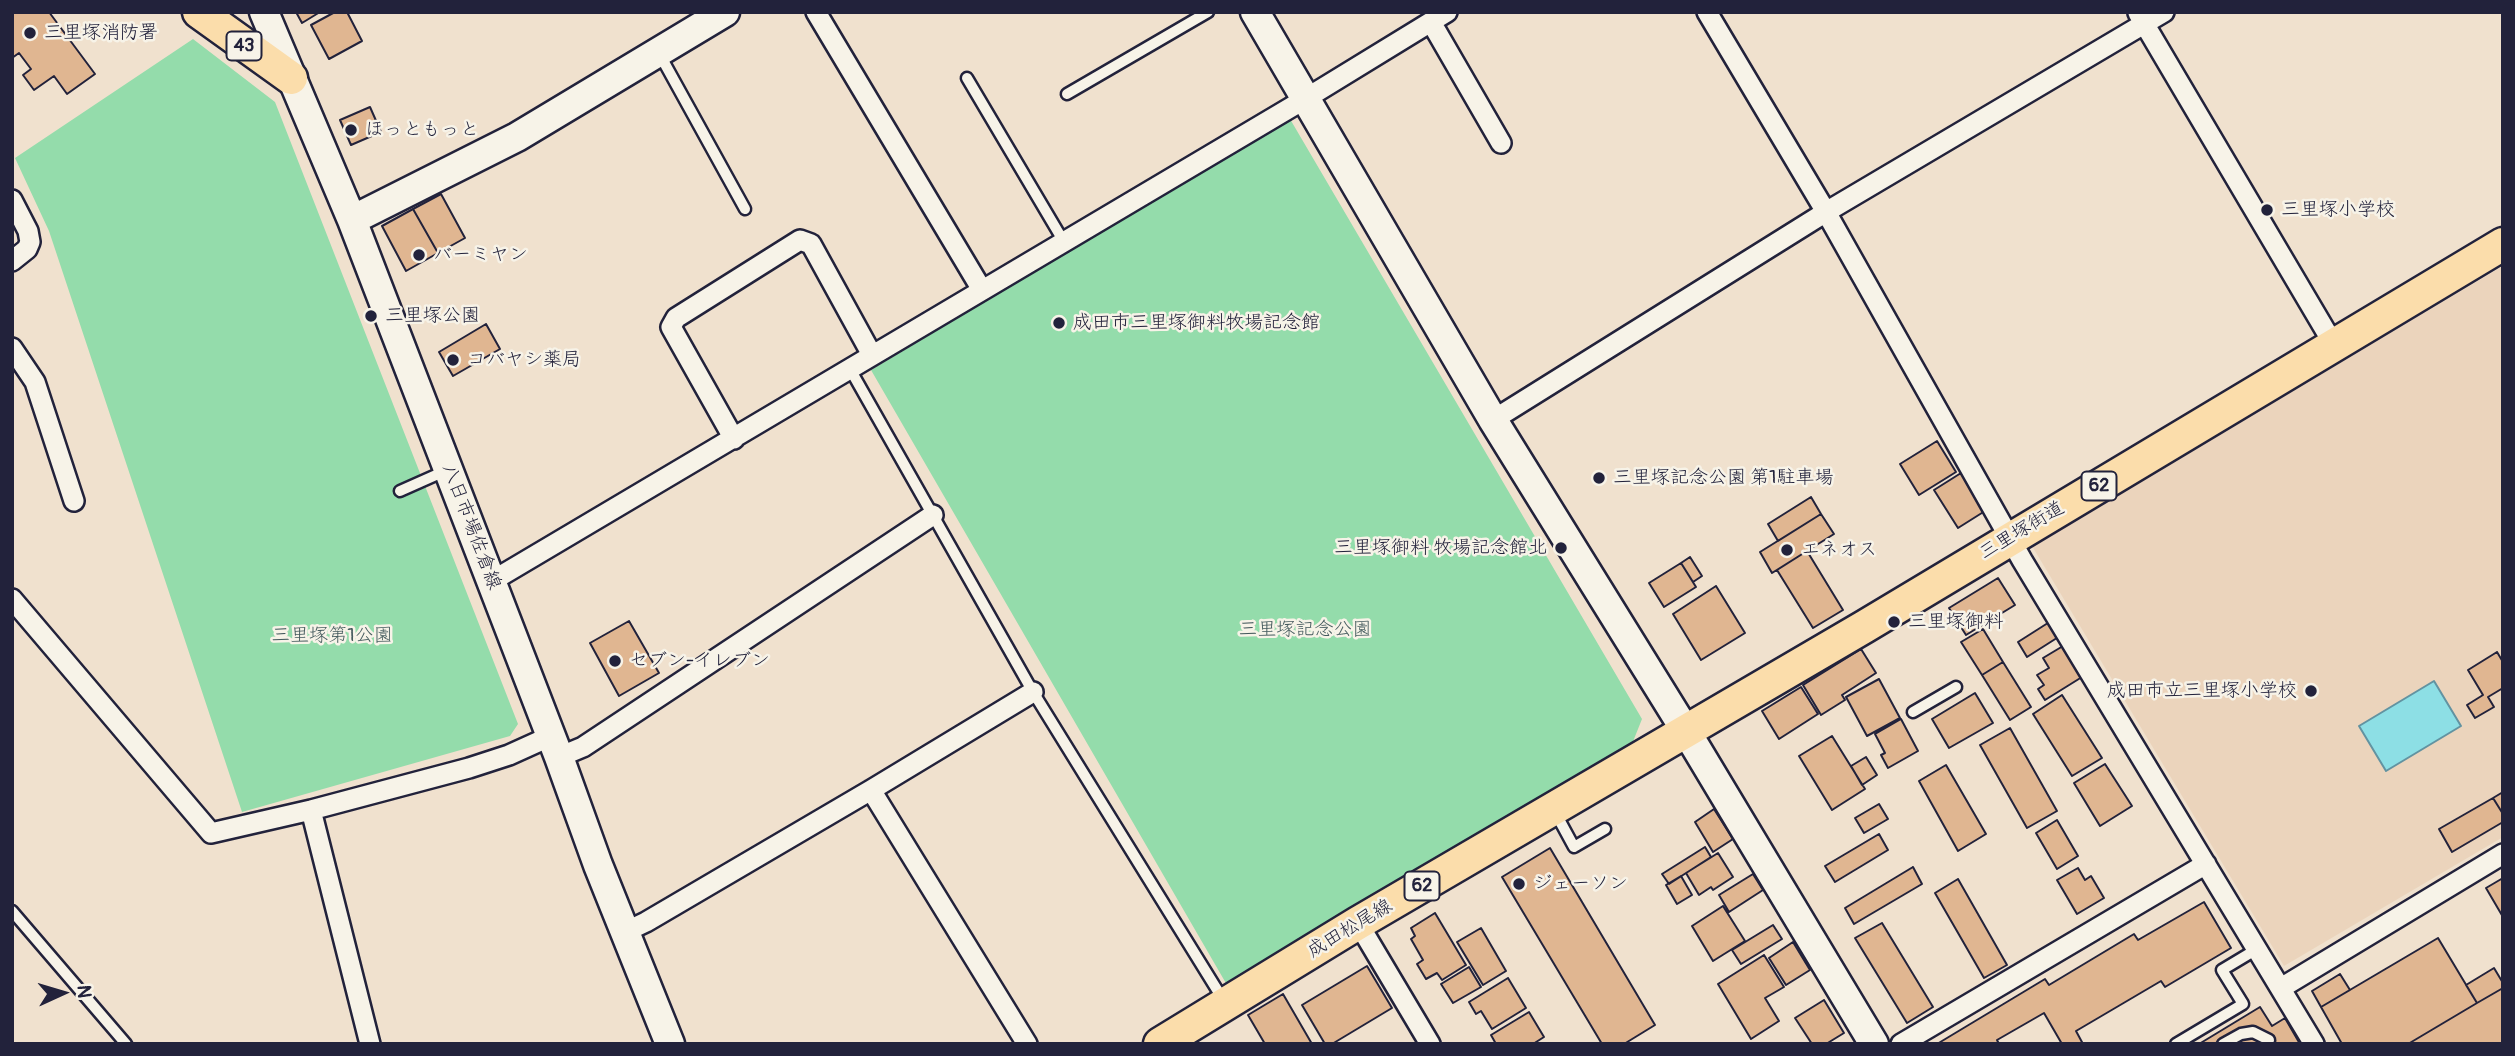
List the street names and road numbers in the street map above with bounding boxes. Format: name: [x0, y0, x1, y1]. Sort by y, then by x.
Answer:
road number: 43: [226, 32, 262, 60]
street label: 八日市場佐倉線: [437, 461, 505, 593]
road number: 62: [2082, 472, 2116, 500]
street label: 三里塚街道: [1975, 497, 2069, 565]
road number: 62: [1404, 872, 1440, 900]
street label: 成田松尾線: [1303, 895, 1397, 963]

